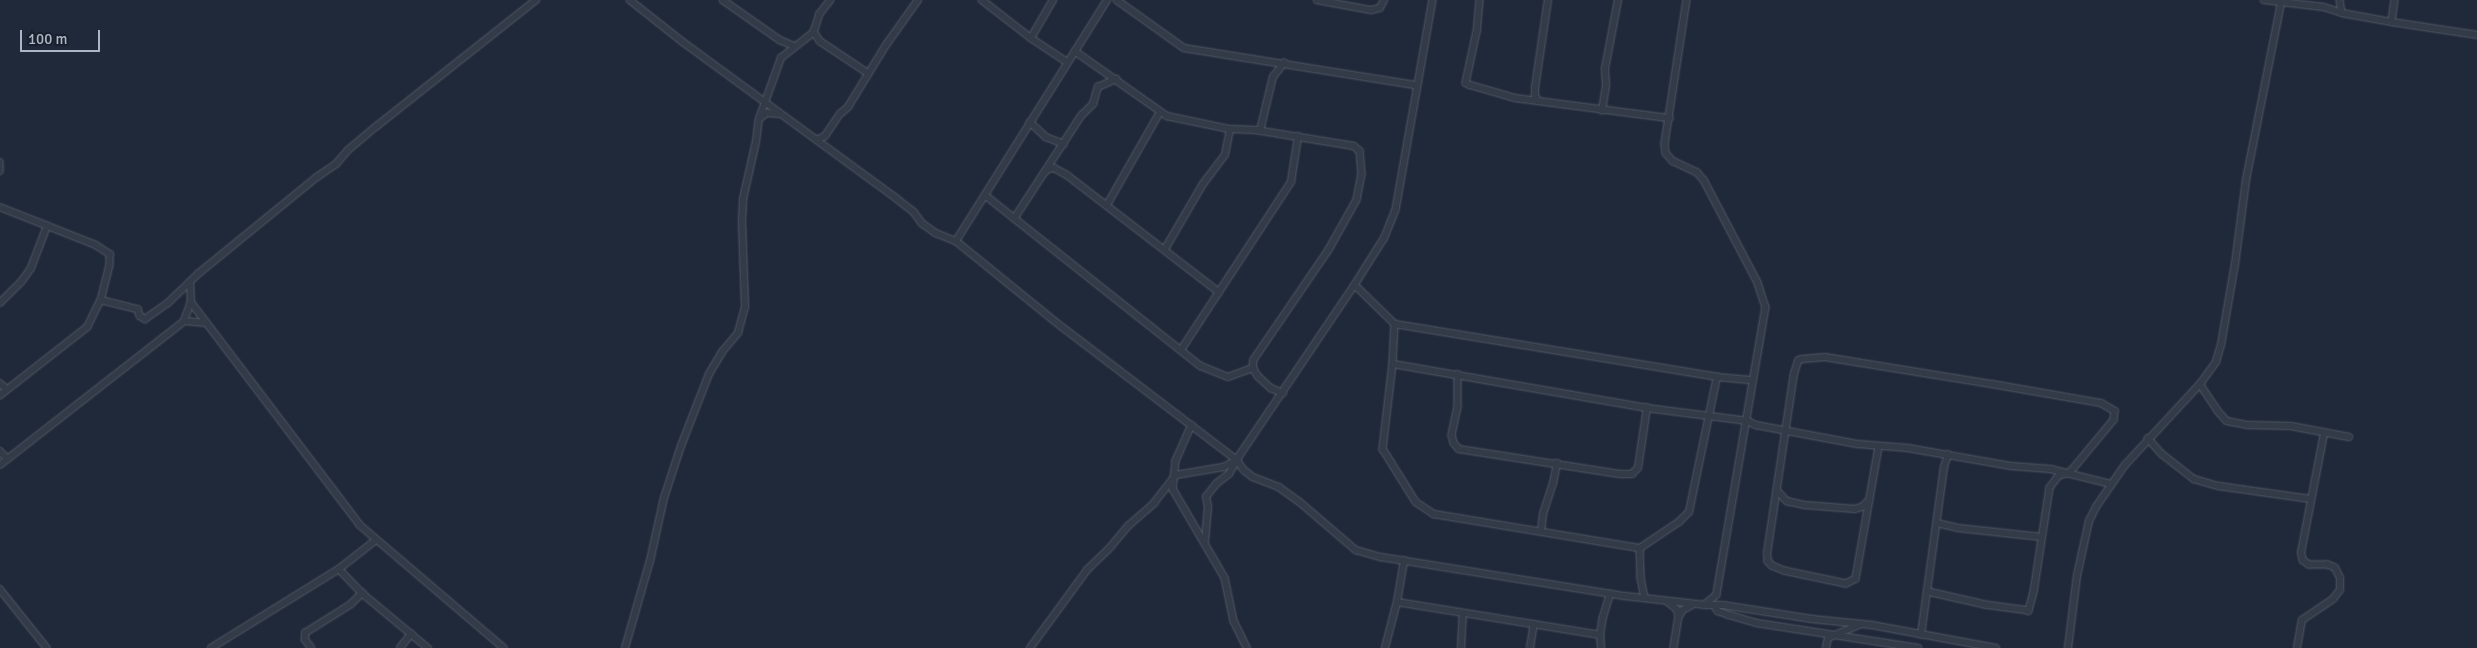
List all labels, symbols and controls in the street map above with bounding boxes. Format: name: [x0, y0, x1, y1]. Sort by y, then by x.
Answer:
scale bar: [22, 20, 102, 52]
text: 100 m: [28, 30, 68, 48]

